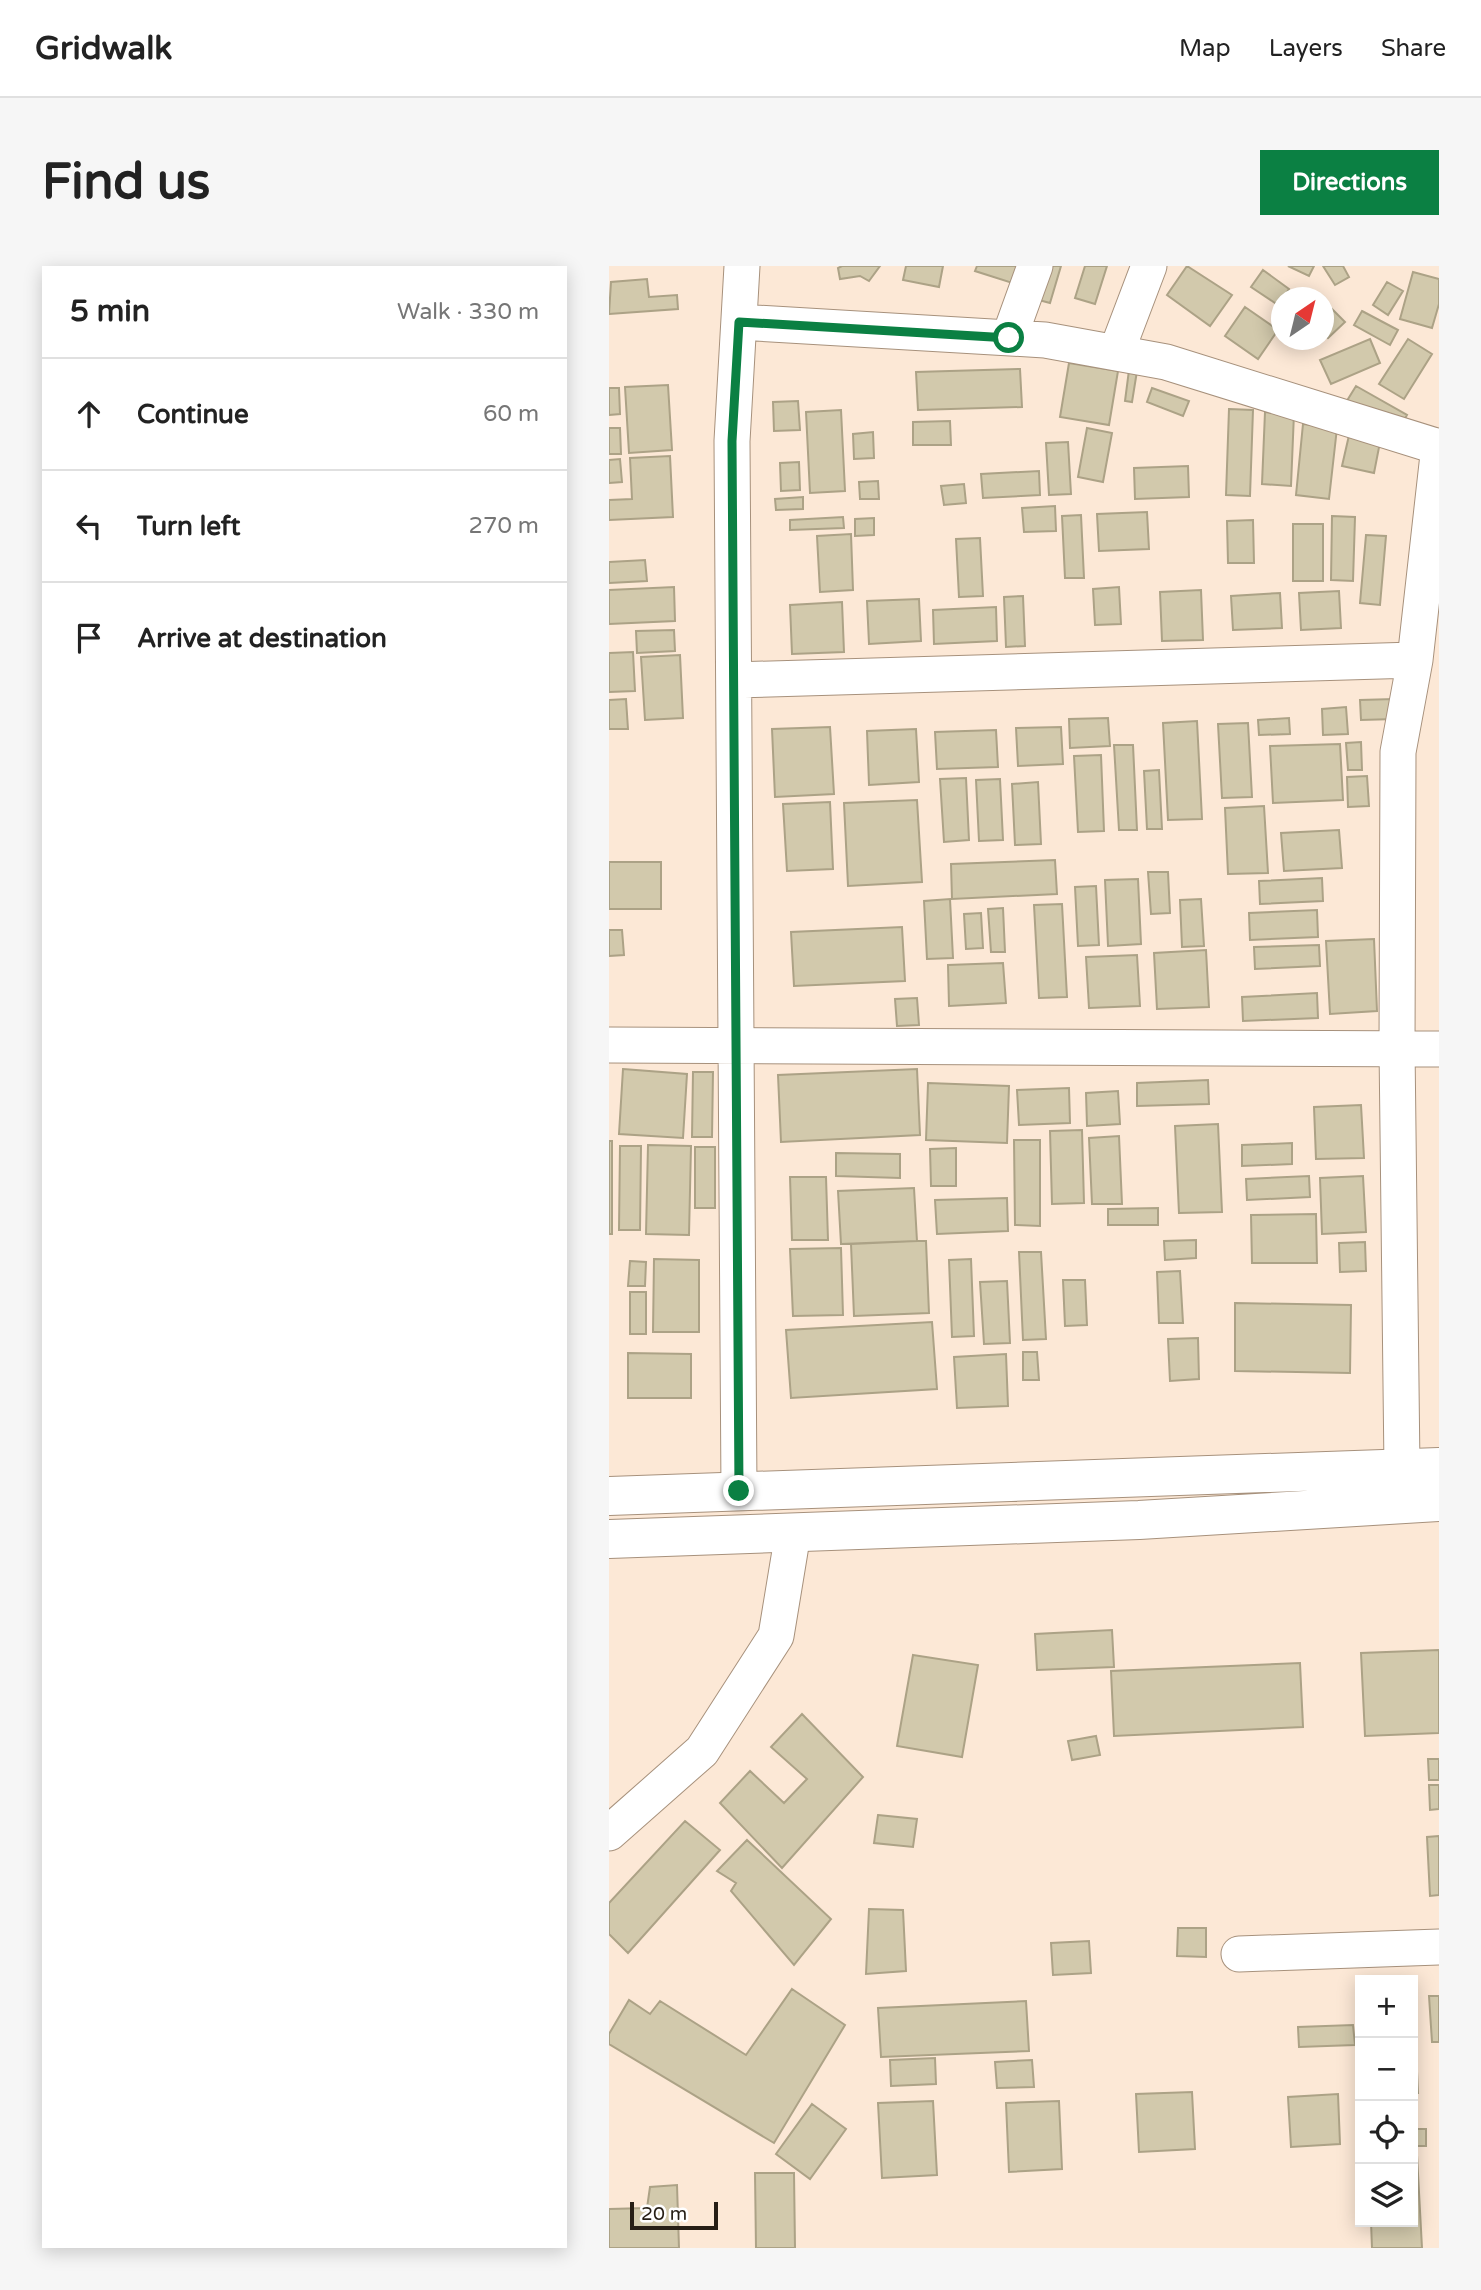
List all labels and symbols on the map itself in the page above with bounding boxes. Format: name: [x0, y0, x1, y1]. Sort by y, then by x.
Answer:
north arrow: [1271, 287, 1334, 350]
route start: [993, 322, 1024, 353]
route end: [723, 1475, 754, 1506]
scale bar: [630, 2199, 717, 2231]

